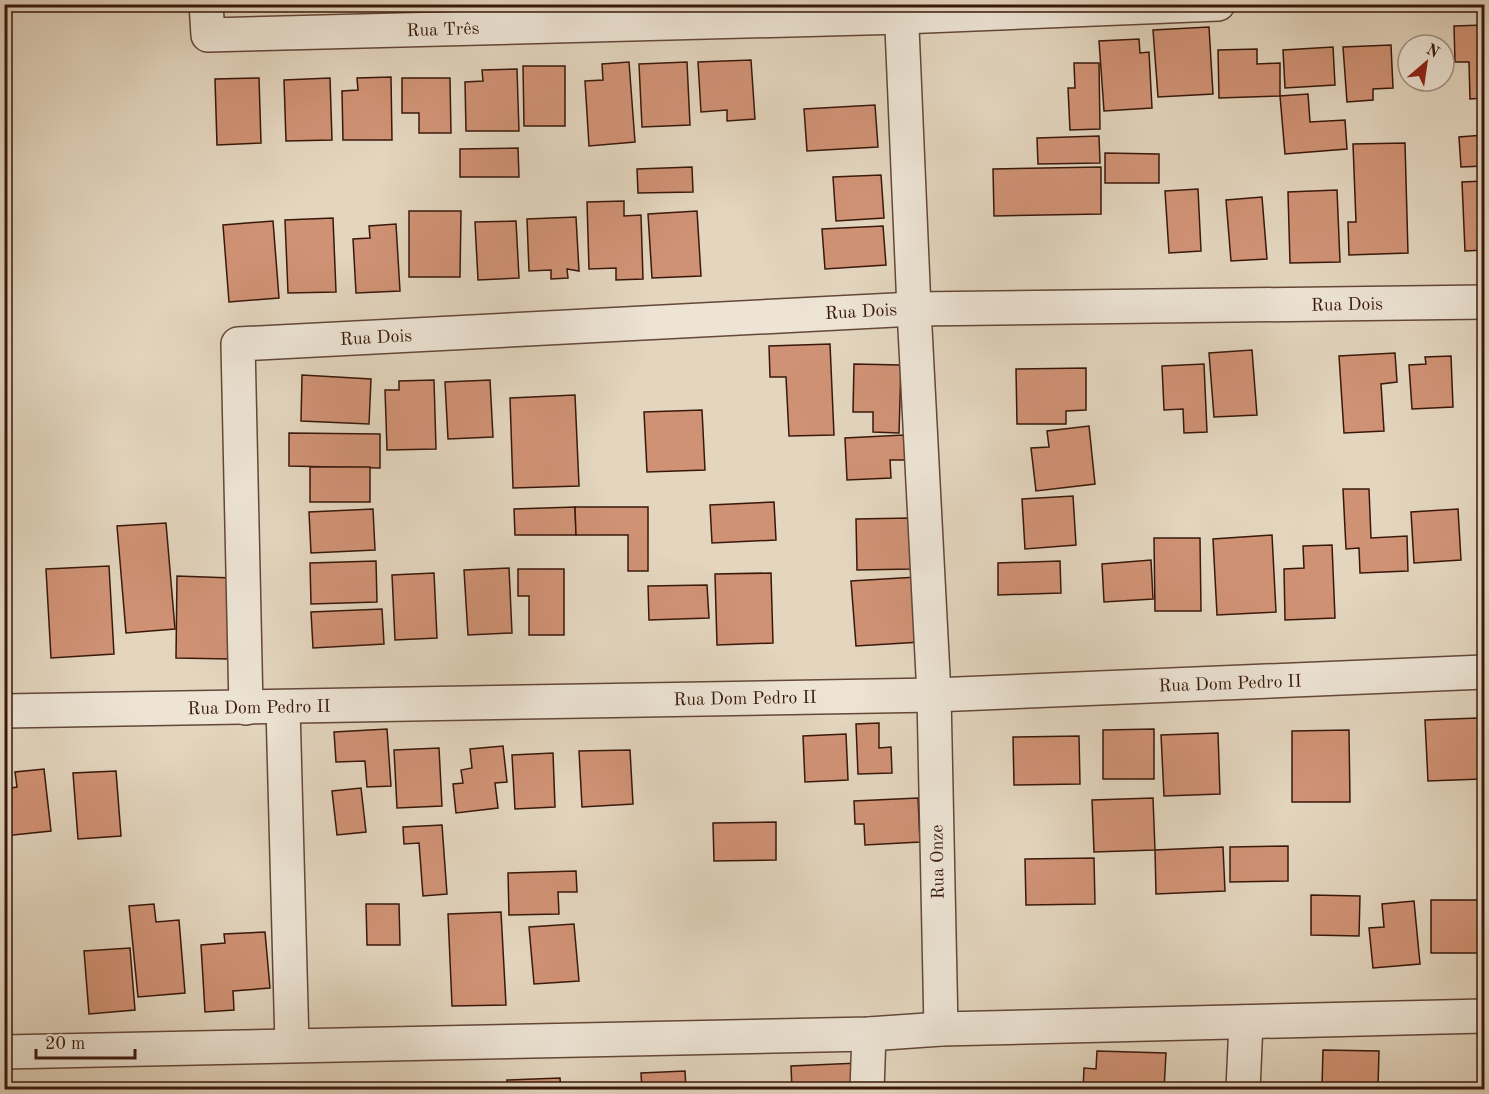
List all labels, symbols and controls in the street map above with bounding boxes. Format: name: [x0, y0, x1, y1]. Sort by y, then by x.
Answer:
street label: Rua Três: [406, 20, 480, 40]
north arrow: [1396, 33, 1456, 93]
text: N: [1423, 42, 1442, 62]
street label: Rua Dois: [1311, 295, 1383, 315]
street label: Rua Dois: [825, 301, 898, 323]
street label: Rua Dois: [340, 327, 413, 349]
street label: Rua Dom Pedro II: [1158, 673, 1302, 695]
street label: Rua Dom Pedro II: [673, 689, 817, 709]
street label: Rua Dom Pedro II: [187, 698, 331, 718]
street label: Rua Onze: [928, 824, 948, 900]
scale bar: [36, 1022, 135, 1060]
text: 20 m: [45, 1035, 85, 1053]

